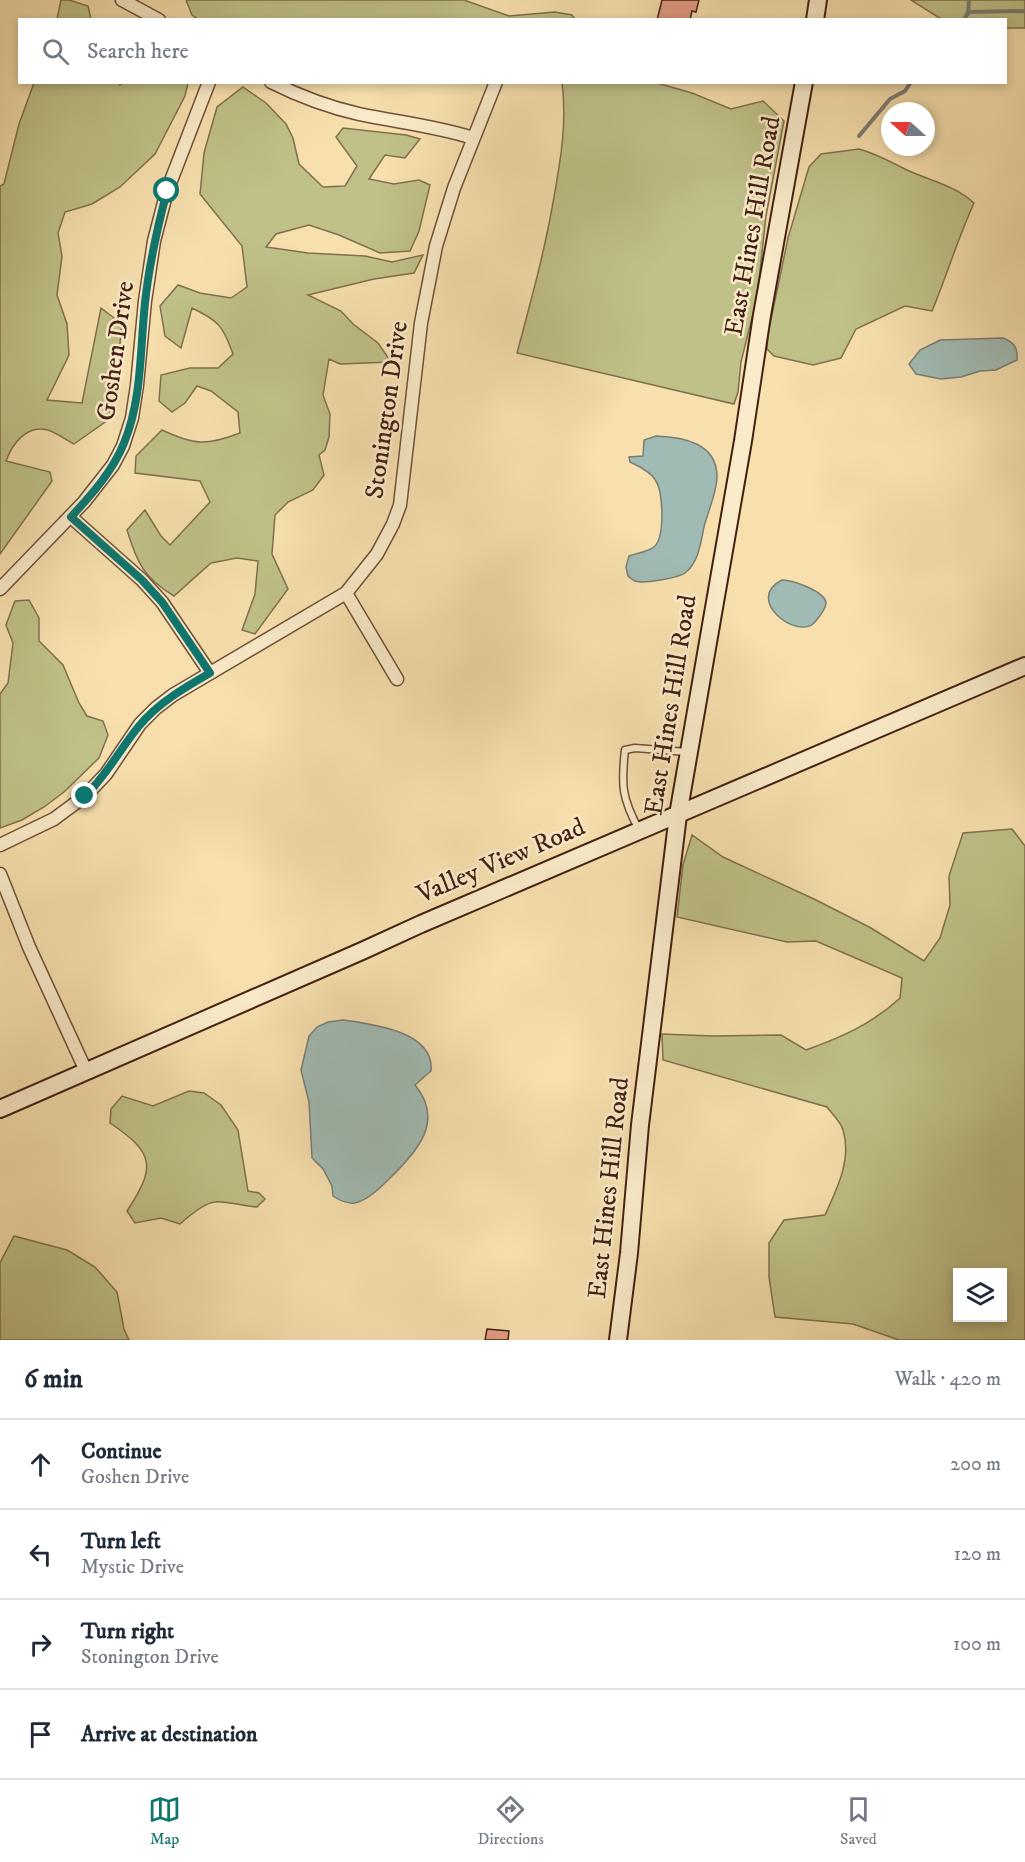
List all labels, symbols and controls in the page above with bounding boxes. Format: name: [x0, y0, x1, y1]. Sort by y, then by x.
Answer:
search box: [18, 18, 1007, 84]
icon: search: [39, 35, 72, 68]
text: Search here: [87, 38, 189, 65]
north arrow: [881, 102, 935, 156]
street label: East Hines Hill Road: [717, 113, 789, 339]
route start: [153, 177, 179, 203]
street label: Goshen Drive: [90, 279, 142, 423]
street label: Stonington Drive: [358, 319, 416, 501]
street label: East Hines Hill Road: [637, 592, 705, 818]
route end: [71, 782, 97, 808]
street label: Valley View Road: [411, 811, 590, 912]
street label: East Hines Hill Road: [581, 1076, 637, 1300]
map controls: [953, 1268, 1007, 1322]
button: layers: [953, 1268, 1007, 1322]
text: 6 min: [24, 1363, 83, 1396]
text: Walk · 420 m: [895, 1367, 1001, 1392]
text: Continue: [81, 1438, 162, 1465]
icon: ahead: [24, 1448, 57, 1481]
text: 200 m: [950, 1452, 1001, 1477]
text: Goshen Drive: [81, 1465, 189, 1490]
text: Turn left: [81, 1528, 161, 1555]
icon: left: [24, 1538, 57, 1571]
text: 120 m: [954, 1542, 1001, 1567]
text: Mystic Drive: [81, 1555, 184, 1580]
text: Turn right: [81, 1618, 174, 1645]
icon: right: [24, 1628, 57, 1661]
text: 100 m: [953, 1632, 1001, 1657]
text: Stonington Drive: [81, 1645, 219, 1670]
icon: arrive: [24, 1718, 57, 1751]
text: Arrive at destination: [81, 1721, 258, 1748]
tab: Map: [148, 1793, 181, 1849]
tab: Directions: [477, 1793, 544, 1849]
tab: Saved: [840, 1793, 877, 1849]

